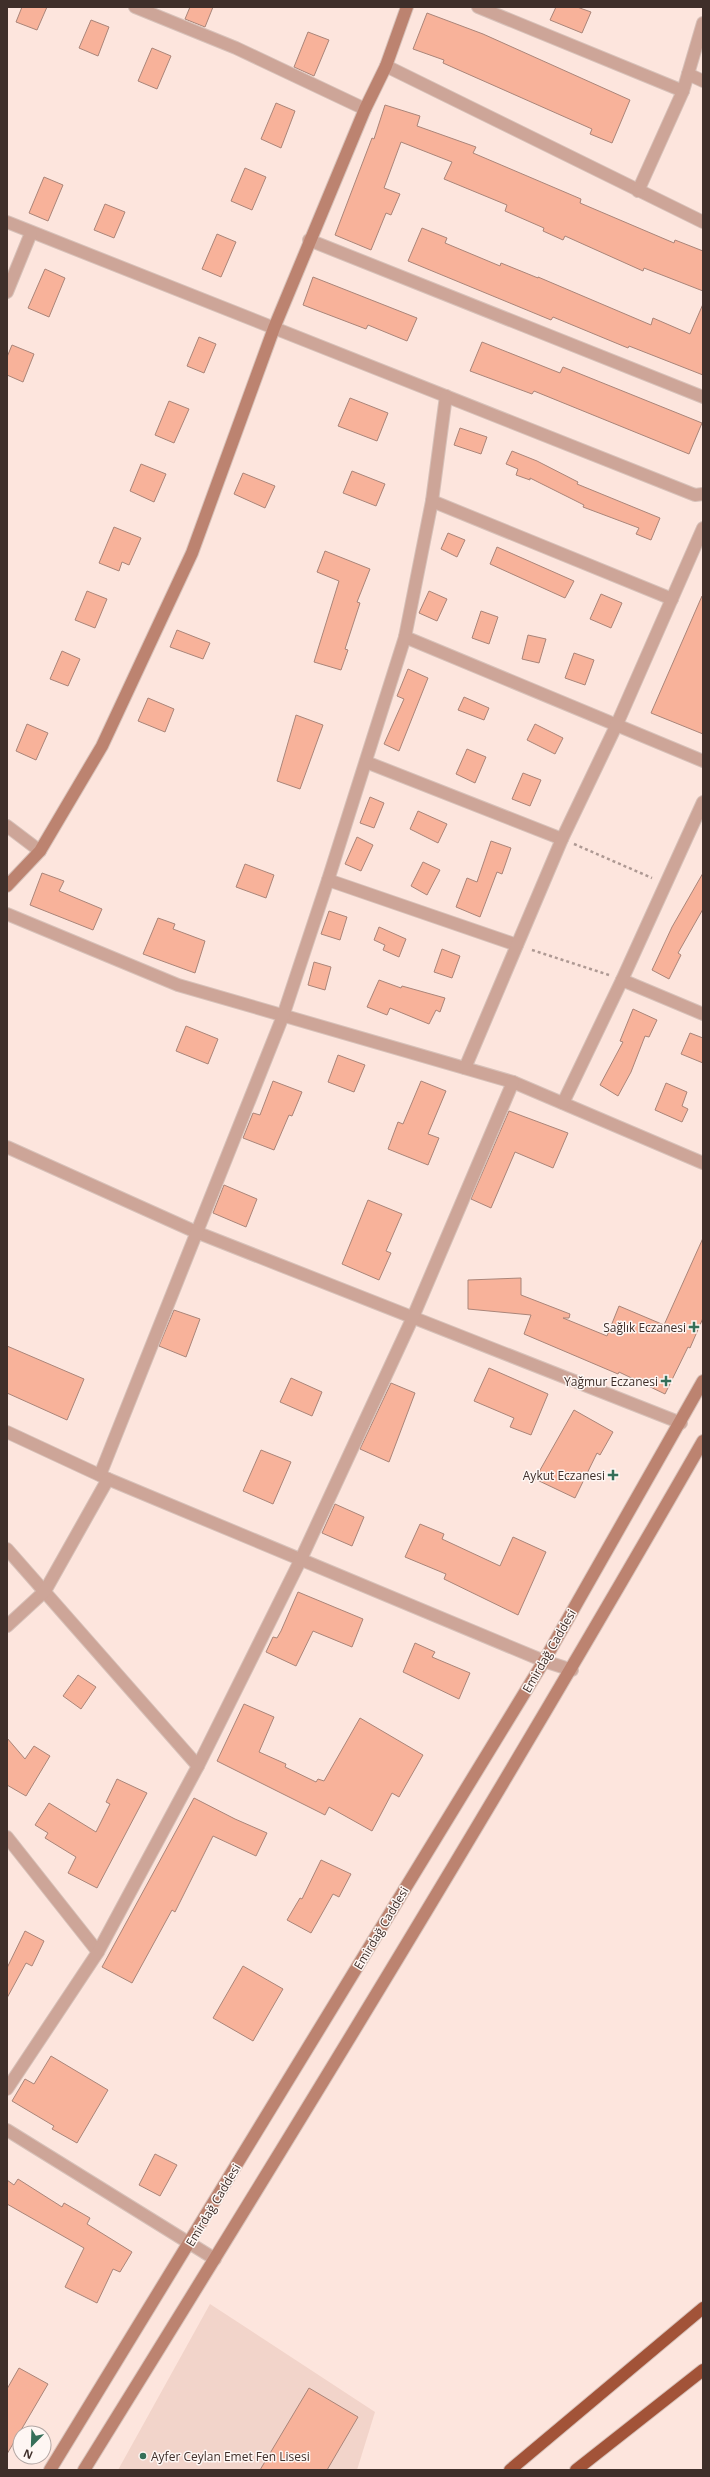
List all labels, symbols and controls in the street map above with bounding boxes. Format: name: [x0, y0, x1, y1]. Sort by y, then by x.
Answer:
place label: Sağlık Eczanesi: [603, 1319, 686, 1336]
marker: Sağlık Eczanesi: [689, 1322, 699, 1332]
place label: Yağmur Eczanesi: [564, 1373, 658, 1390]
marker: Yağmur Eczanesi: [661, 1376, 671, 1386]
place label: Aykut Eczanesi: [523, 1467, 605, 1484]
marker: Aykut Eczanesi: [608, 1470, 618, 1480]
street label: Emirdağ Caddesi: [518, 1606, 580, 1696]
street label: Emirdağ Caddesi: [350, 1883, 412, 1973]
street label: Emirdağ Caddesi: [182, 2160, 244, 2250]
north arrow: [12, 2425, 52, 2465]
text: N: [21, 2446, 35, 2463]
place label: Ayfer Ceylan Emet Fen Lisesi: [151, 2448, 310, 2465]
marker: Ayfer Ceylan Emet Fen Lisesi: [138, 2451, 148, 2461]

